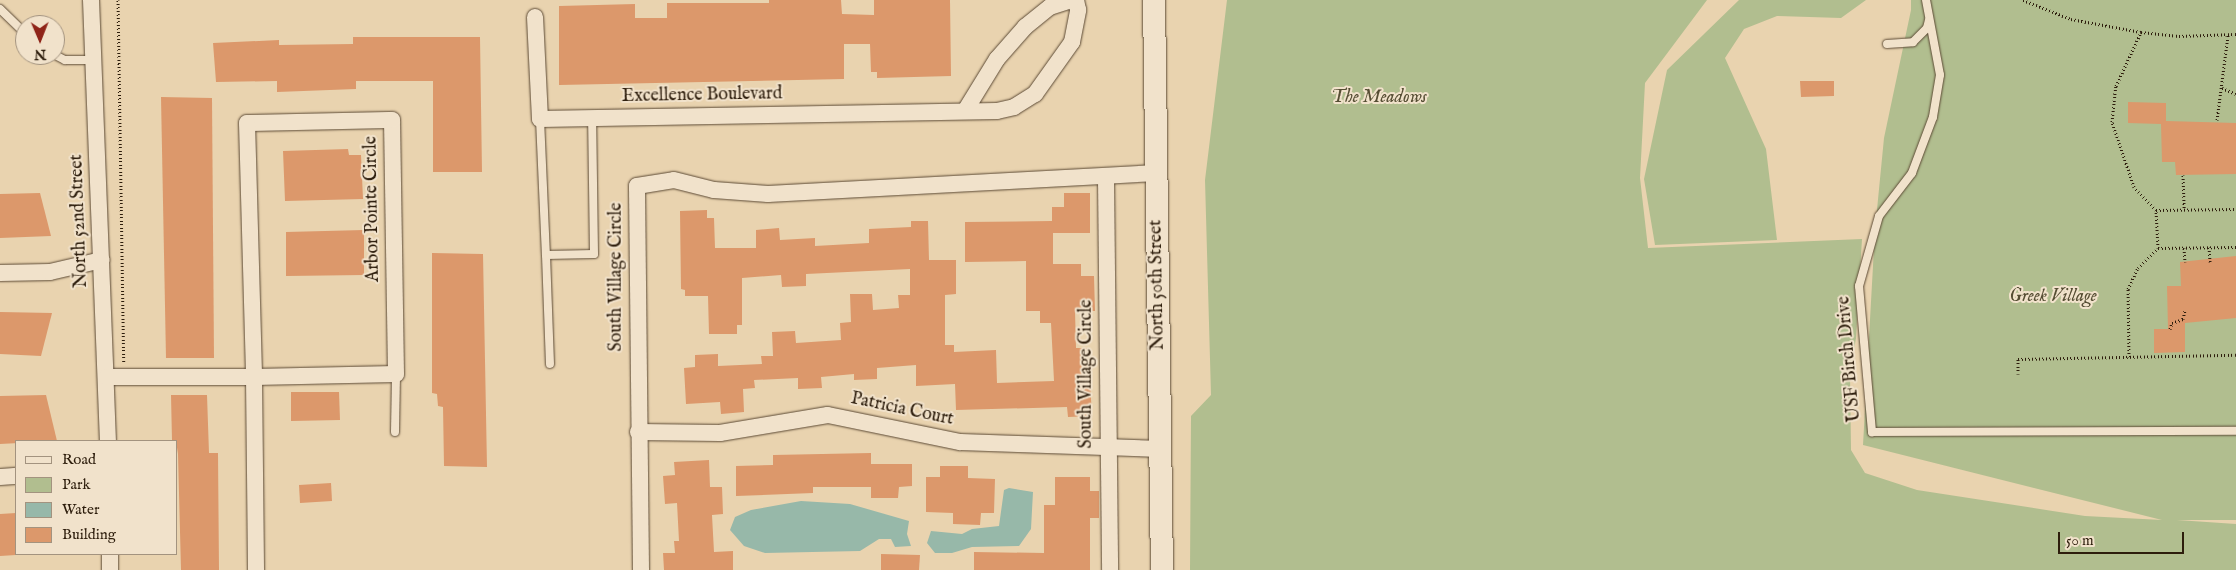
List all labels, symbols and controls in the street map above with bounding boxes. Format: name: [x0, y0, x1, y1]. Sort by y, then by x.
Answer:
north arrow: [15, 15, 65, 65]
text: N: [34, 45, 46, 63]
street label: Excellence Boulevard: [622, 84, 782, 108]
park label: The Meadows: [1331, 87, 1427, 109]
street label: Arbor Pointe Circle: [361, 136, 385, 282]
street label: North 52nd Street: [67, 154, 93, 288]
street label: South Village Circle: [606, 202, 628, 352]
street label: North 50th Street: [1146, 219, 1170, 351]
park label: Greek Village: [2009, 286, 2097, 308]
street label: USF Birch Drive: [1834, 295, 1866, 423]
street label: South Village Circle: [1076, 299, 1098, 449]
street label: Patricia Court: [849, 389, 955, 431]
legend: [15, 440, 178, 555]
text: Road: [62, 450, 96, 469]
text: Park: [62, 475, 91, 494]
text: Water: [62, 500, 99, 519]
scale bar: [2061, 522, 2187, 554]
text: Building: [62, 525, 116, 544]
text: 50 m: [2066, 531, 2094, 550]

